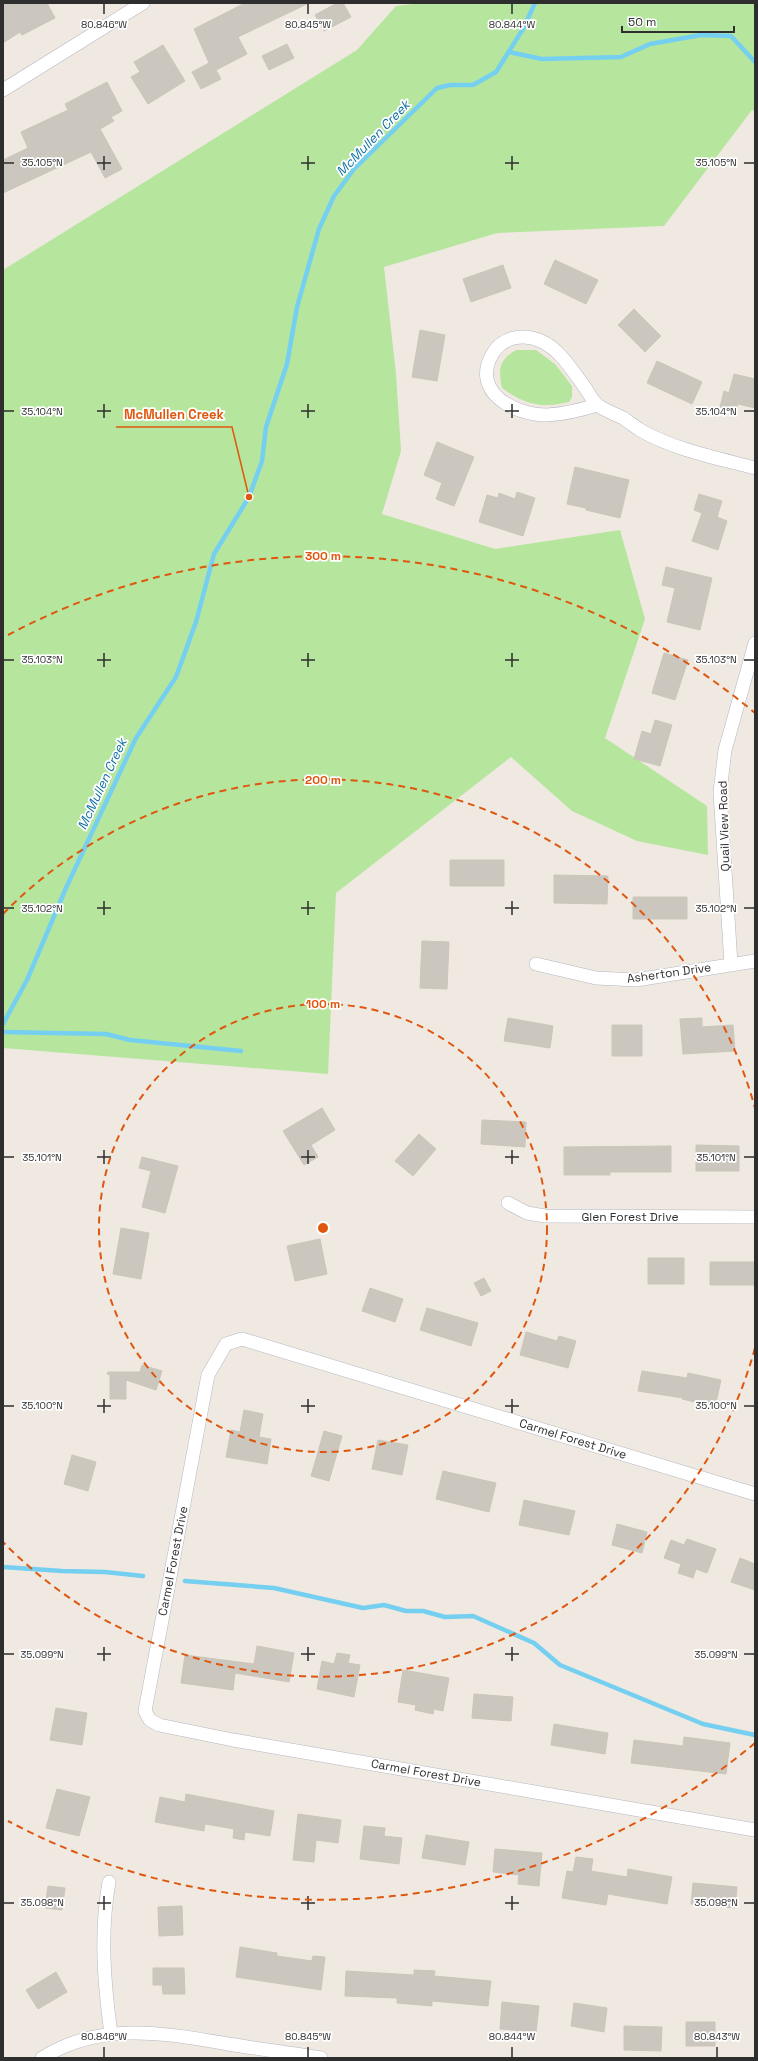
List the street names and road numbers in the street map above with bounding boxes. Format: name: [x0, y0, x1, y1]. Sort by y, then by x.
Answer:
street label: Quail View Road: [714, 780, 734, 872]
street label: Asherton Drive: [626, 959, 712, 987]
street label: Glen Forest Drive: [581, 1209, 679, 1225]
street label: Carmel Forest Drive: [517, 1415, 629, 1463]
street label: Carmel Forest Drive: [155, 1505, 191, 1617]
street label: Carmel Forest Drive: [370, 1755, 482, 1791]

